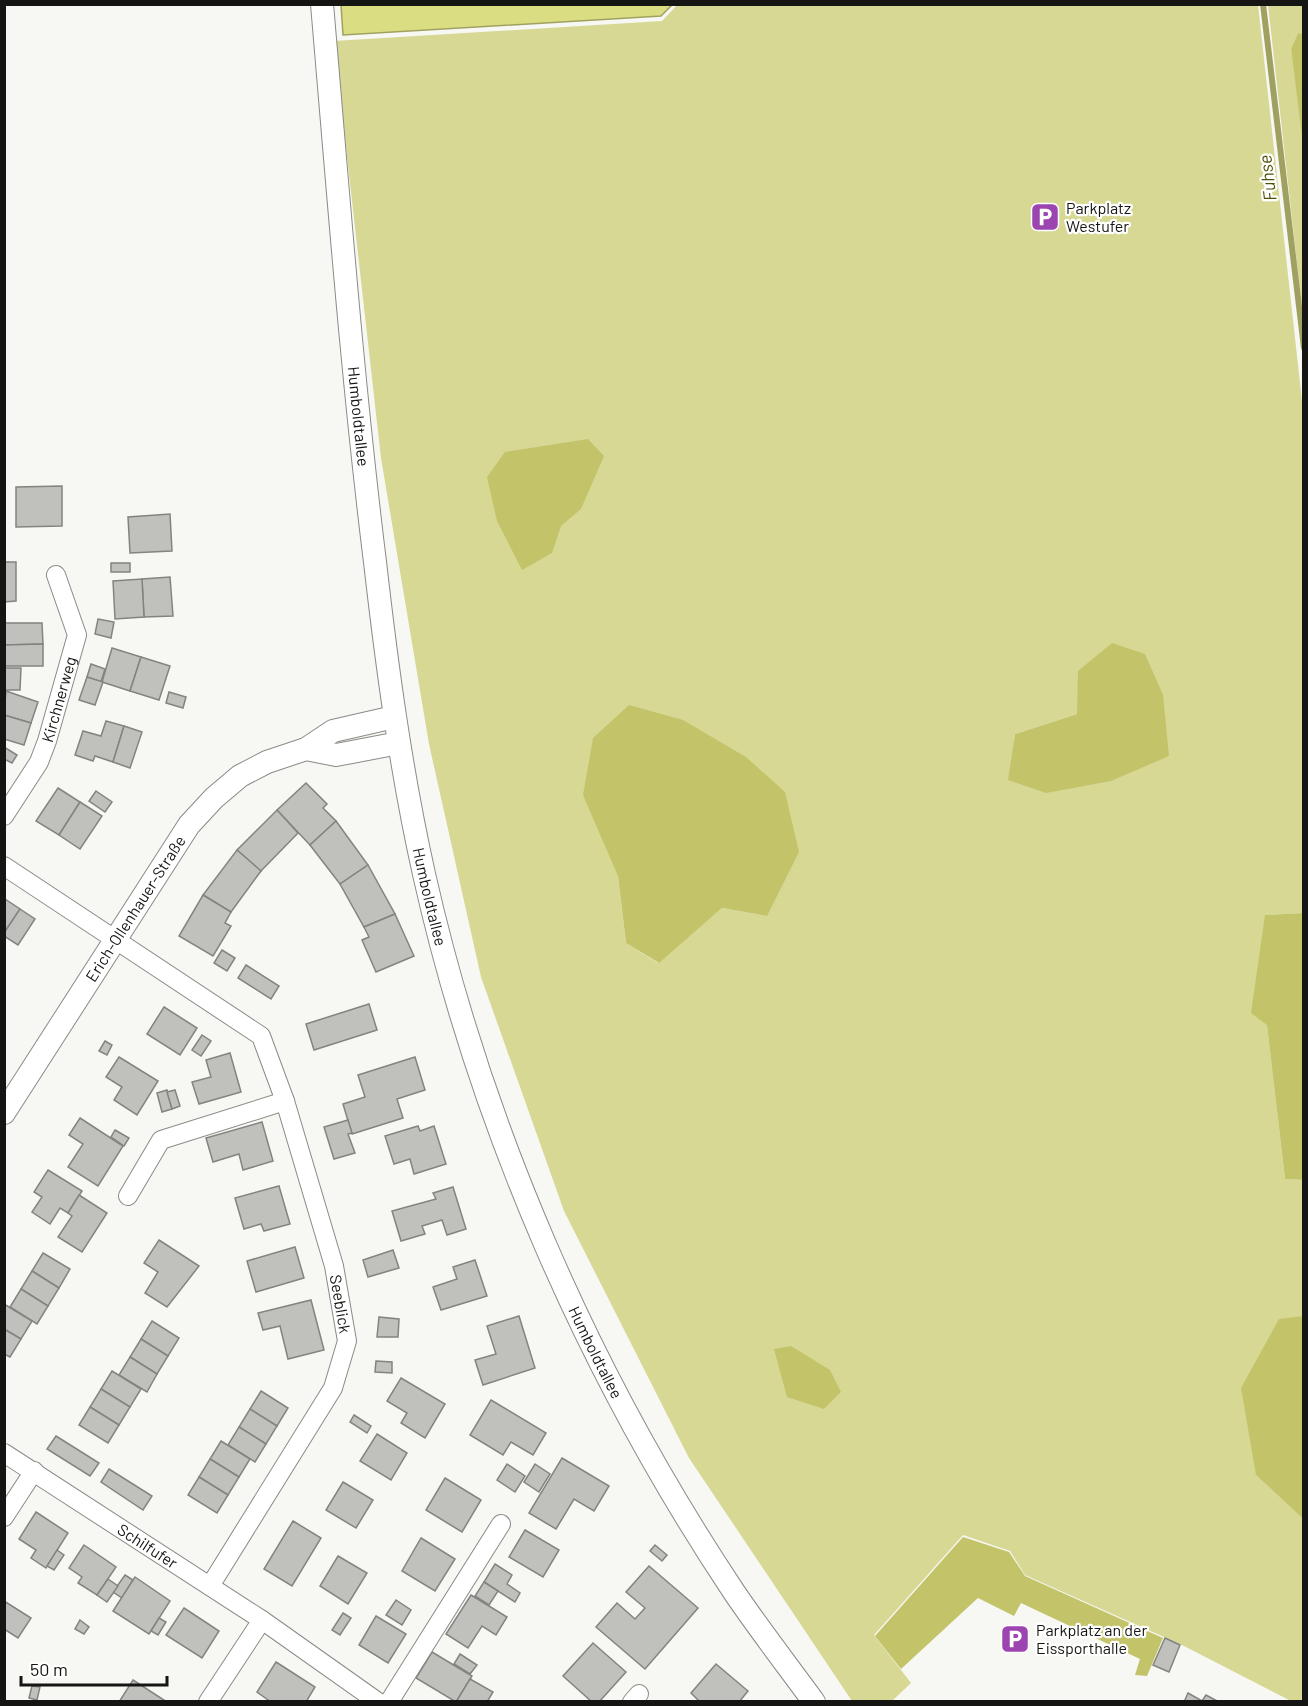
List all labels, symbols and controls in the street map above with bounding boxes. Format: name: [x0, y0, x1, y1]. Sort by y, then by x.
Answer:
water label: Fuhse: [1253, 154, 1281, 202]
place label: Parkplatz Westufer: [1066, 198, 1131, 235]
parking icon: Parkplatz Westufer: [1029, 201, 1061, 233]
street label: Humboldtallee: [345, 365, 374, 467]
street label: Kirchnerweg: [37, 654, 79, 744]
street label: Erich-Ollenhauer-Straße: [81, 832, 189, 985]
street label: Humboldtallee: [410, 846, 451, 948]
street label: Seeblick: [327, 1273, 355, 1335]
street label: Humboldtallee: [565, 1303, 627, 1401]
street label: Schilfufer: [114, 1519, 182, 1572]
place label: Parkplatz an der Eissporthalle: [1036, 1620, 1147, 1657]
parking icon: Parkplatz an der Eissporthalle: [999, 1623, 1031, 1655]
scale bar: [21, 1649, 166, 1687]
text: 50 m: [30, 1658, 68, 1680]

